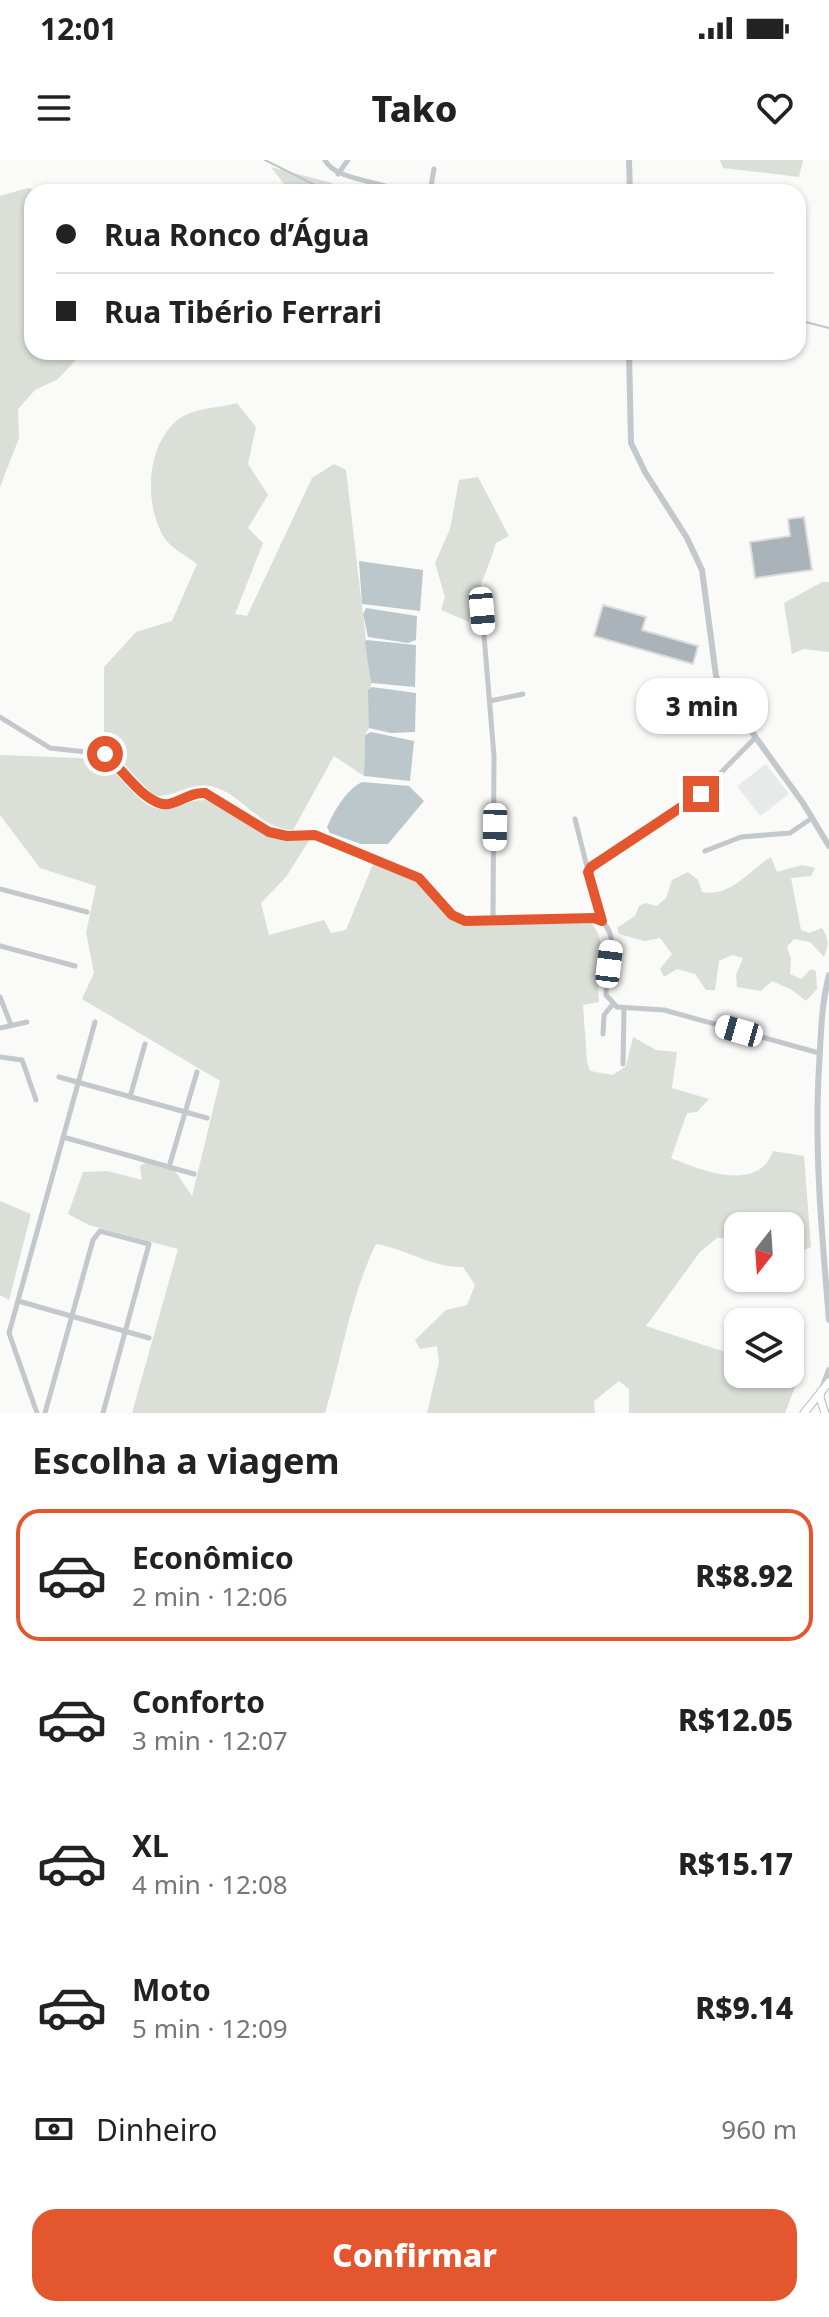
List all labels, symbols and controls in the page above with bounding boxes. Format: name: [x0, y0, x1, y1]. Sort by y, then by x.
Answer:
text: 12:01: [40, 8, 117, 49]
text: Tako: [372, 84, 457, 133]
icon: menu: [32, 86, 76, 130]
icon: heart: [753, 86, 797, 130]
text: Rua Ronco d’Água: [104, 214, 369, 255]
text: Rua Tibério Ferrari: [104, 291, 382, 332]
car: [468, 586, 496, 636]
callout: 3 min: [635, 678, 767, 734]
text: 3 min: [666, 688, 738, 724]
route start: [87, 736, 123, 772]
route end: [683, 776, 719, 812]
car: [483, 803, 507, 851]
car: [594, 939, 624, 989]
car: [713, 1013, 765, 1049]
north arrow: [724, 1212, 804, 1292]
map controls: [724, 1212, 804, 1388]
button: layers: [724, 1308, 804, 1388]
text: Escolha a viagem: [32, 1436, 340, 1485]
text: Econômico: [132, 1537, 294, 1578]
icon: car: [36, 1539, 108, 1611]
text: R$8.92: [695, 1555, 793, 1596]
text: 2 min · 12:06: [132, 1578, 288, 1614]
text: Conforto: [132, 1681, 265, 1722]
icon: car: [36, 1683, 108, 1755]
text: R$12.05: [678, 1699, 793, 1740]
text: 3 min · 12:07: [132, 1722, 288, 1758]
text: XL: [132, 1825, 169, 1866]
icon: car: [36, 1827, 108, 1899]
text: R$15.17: [678, 1843, 793, 1884]
text: 4 min · 12:08: [132, 1866, 288, 1902]
text: Moto: [132, 1969, 211, 2010]
icon: car: [36, 1971, 108, 2043]
text: R$9.14: [695, 1987, 793, 2028]
text: 5 min · 12:09: [132, 2010, 288, 2046]
icon: cash: [32, 2107, 76, 2151]
text: Dinheiro: [96, 2109, 217, 2150]
text: 960 m: [721, 2111, 797, 2147]
button: Confirmar: [32, 2209, 797, 2301]

